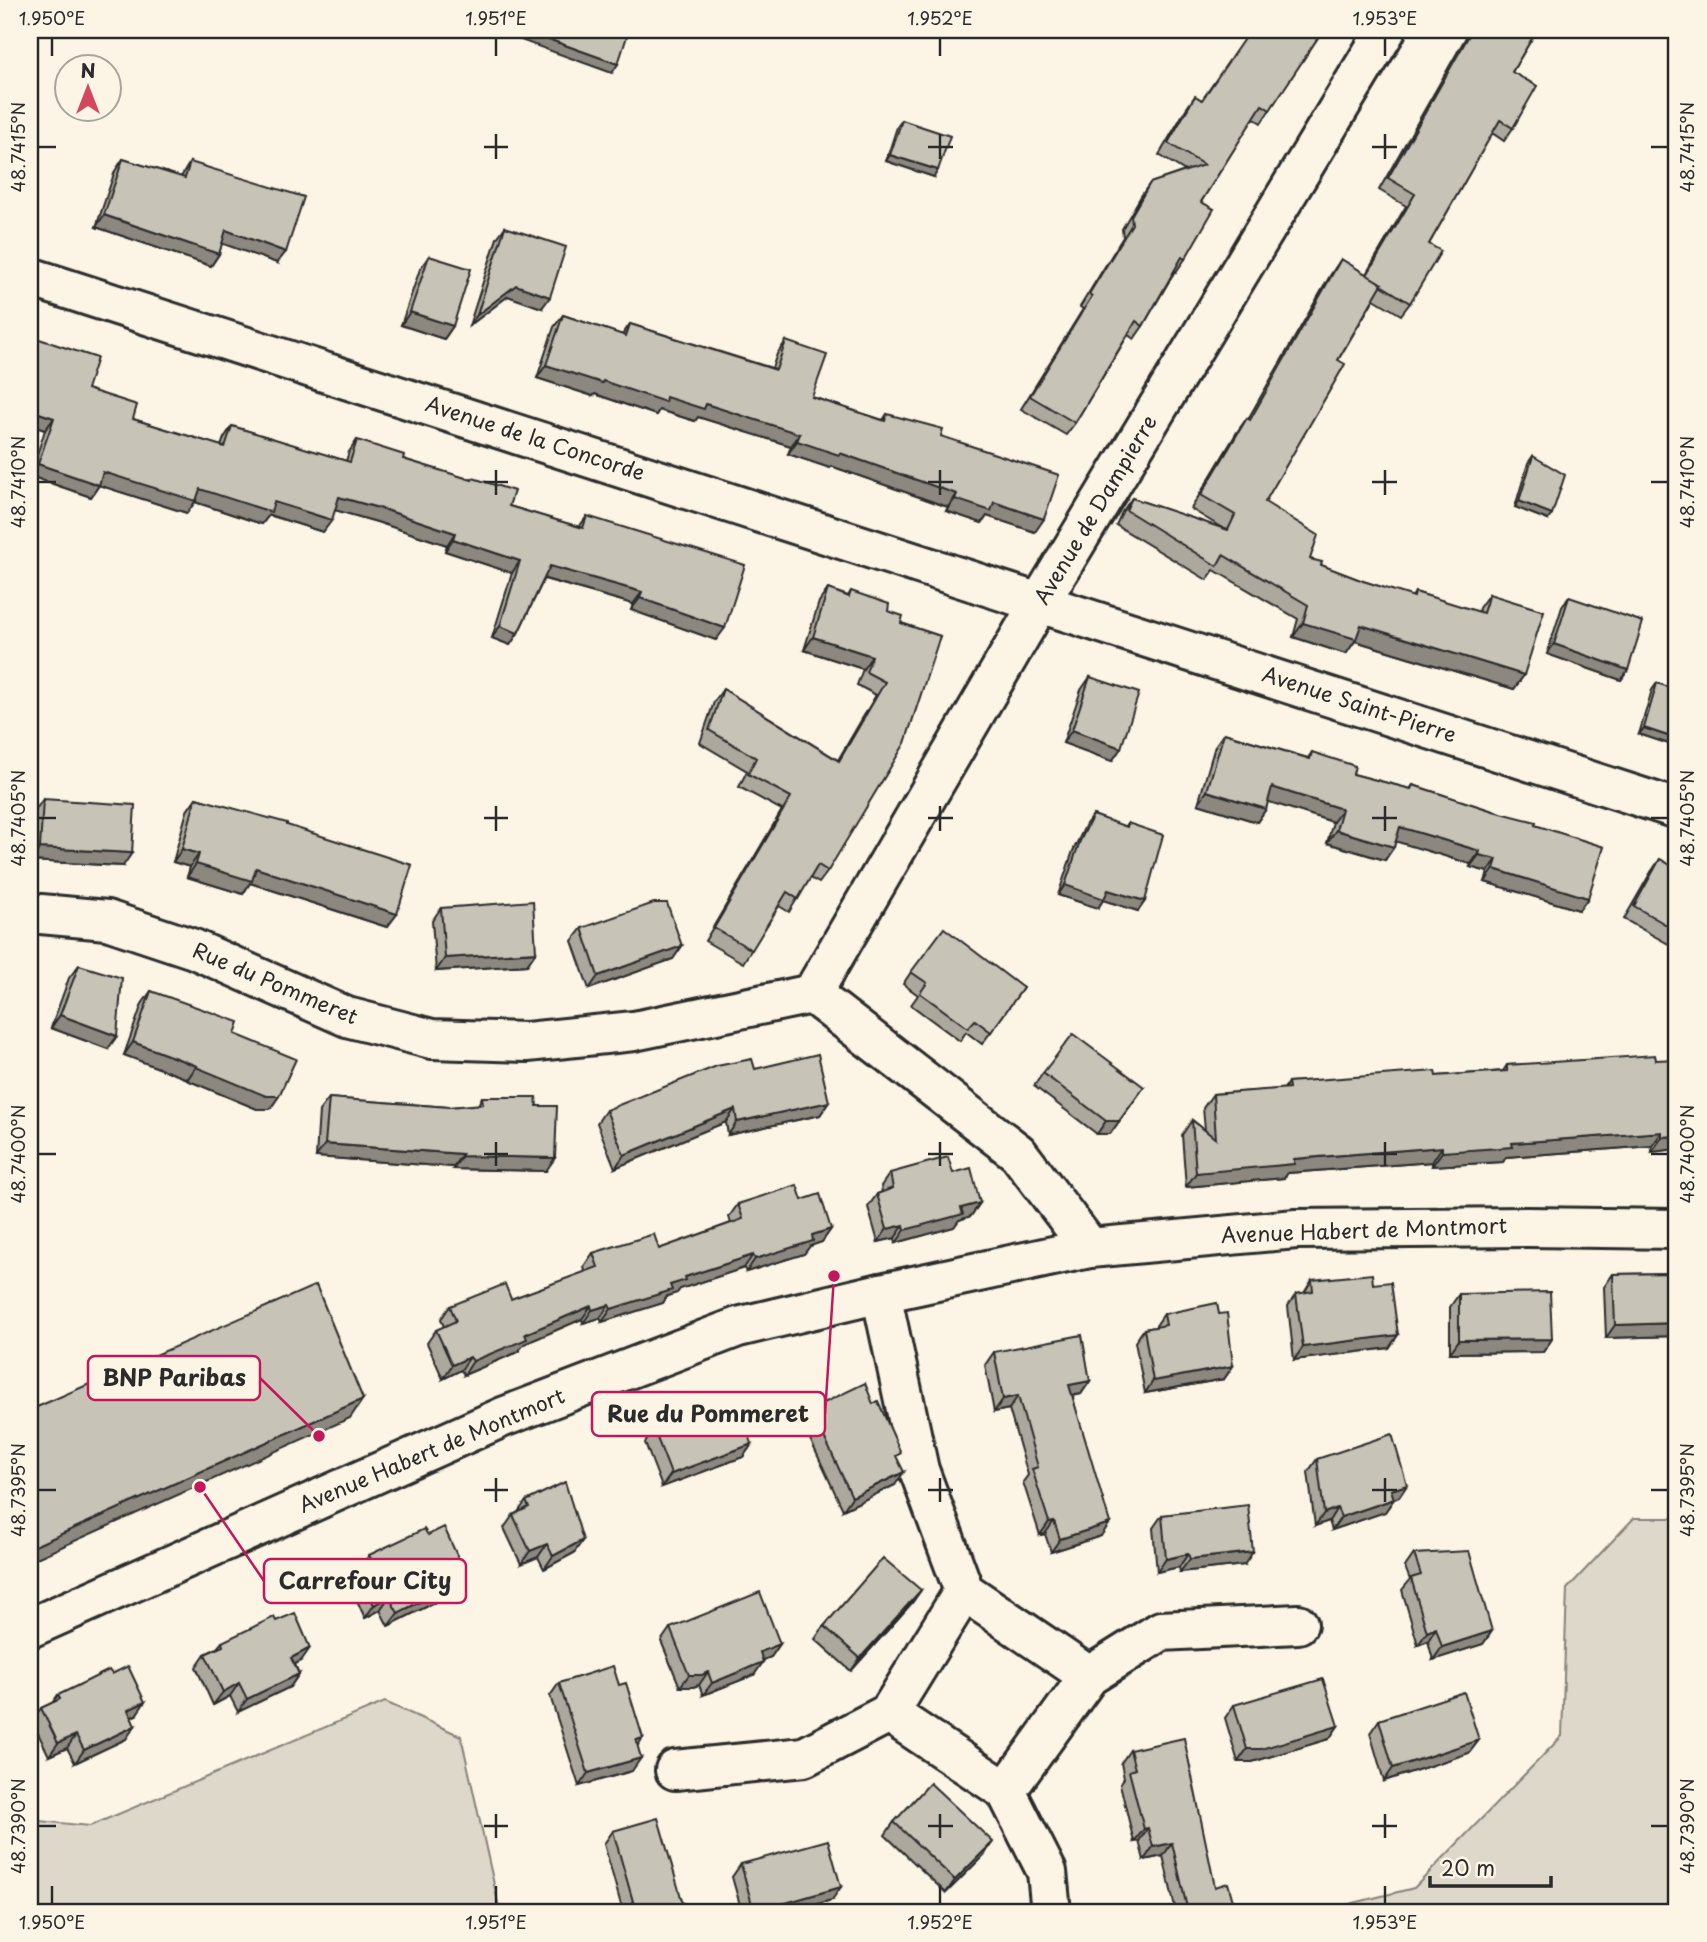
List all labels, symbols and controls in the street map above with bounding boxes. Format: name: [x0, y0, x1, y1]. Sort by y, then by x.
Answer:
text: 1.950°E: [19, 4, 85, 31]
text: 1.951°E: [465, 4, 527, 31]
text: 1.952°E: [907, 4, 973, 31]
text: 1.953°E: [1353, 4, 1417, 31]
north arrow: [52, 52, 122, 122]
text: N: [80, 56, 96, 84]
text: 48.7415°N: [4, 102, 31, 192]
text: 48.7415°N: [1673, 102, 1700, 192]
street label: Avenue de la Concorde: [422, 387, 649, 488]
street label: Avenue de Dampierre: [1025, 408, 1164, 610]
text: 48.7410°N: [4, 436, 31, 528]
text: 48.7410°N: [1673, 436, 1700, 528]
street label: Avenue Saint-Pierre: [1259, 657, 1461, 750]
text: 48.7405°N: [4, 770, 31, 866]
text: 48.7405°N: [1673, 770, 1700, 866]
street label: Rue du Pommeret: [188, 933, 363, 1031]
text: 48.7400°N: [4, 1105, 31, 1203]
text: 48.7400°N: [1673, 1105, 1700, 1203]
street label: Avenue Habert de Montmort: [1220, 1208, 1508, 1250]
callout: BNP Paribas: [88, 1356, 260, 1400]
text: BNP Paribas: [102, 1359, 246, 1394]
street label: Avenue Habert de Montmort: [293, 1379, 569, 1520]
callout: Rue du Pommeret: [592, 1392, 825, 1436]
text: Rue du Pommeret: [607, 1395, 809, 1430]
text: 48.7395°N: [4, 1443, 31, 1537]
text: 48.7395°N: [1673, 1443, 1700, 1537]
callout: Carrefour City: [264, 1559, 466, 1603]
text: Carrefour City: [279, 1562, 451, 1597]
text: 48.7390°N: [4, 1778, 31, 1874]
text: 48.7390°N: [1673, 1778, 1700, 1874]
scale bar: [1430, 1844, 1551, 1888]
text: 20 m: [1441, 1851, 1495, 1883]
text: 1.950°E: [19, 1908, 85, 1935]
text: 1.951°E: [465, 1908, 527, 1935]
text: 1.952°E: [907, 1908, 973, 1935]
text: 1.953°E: [1353, 1908, 1417, 1935]

